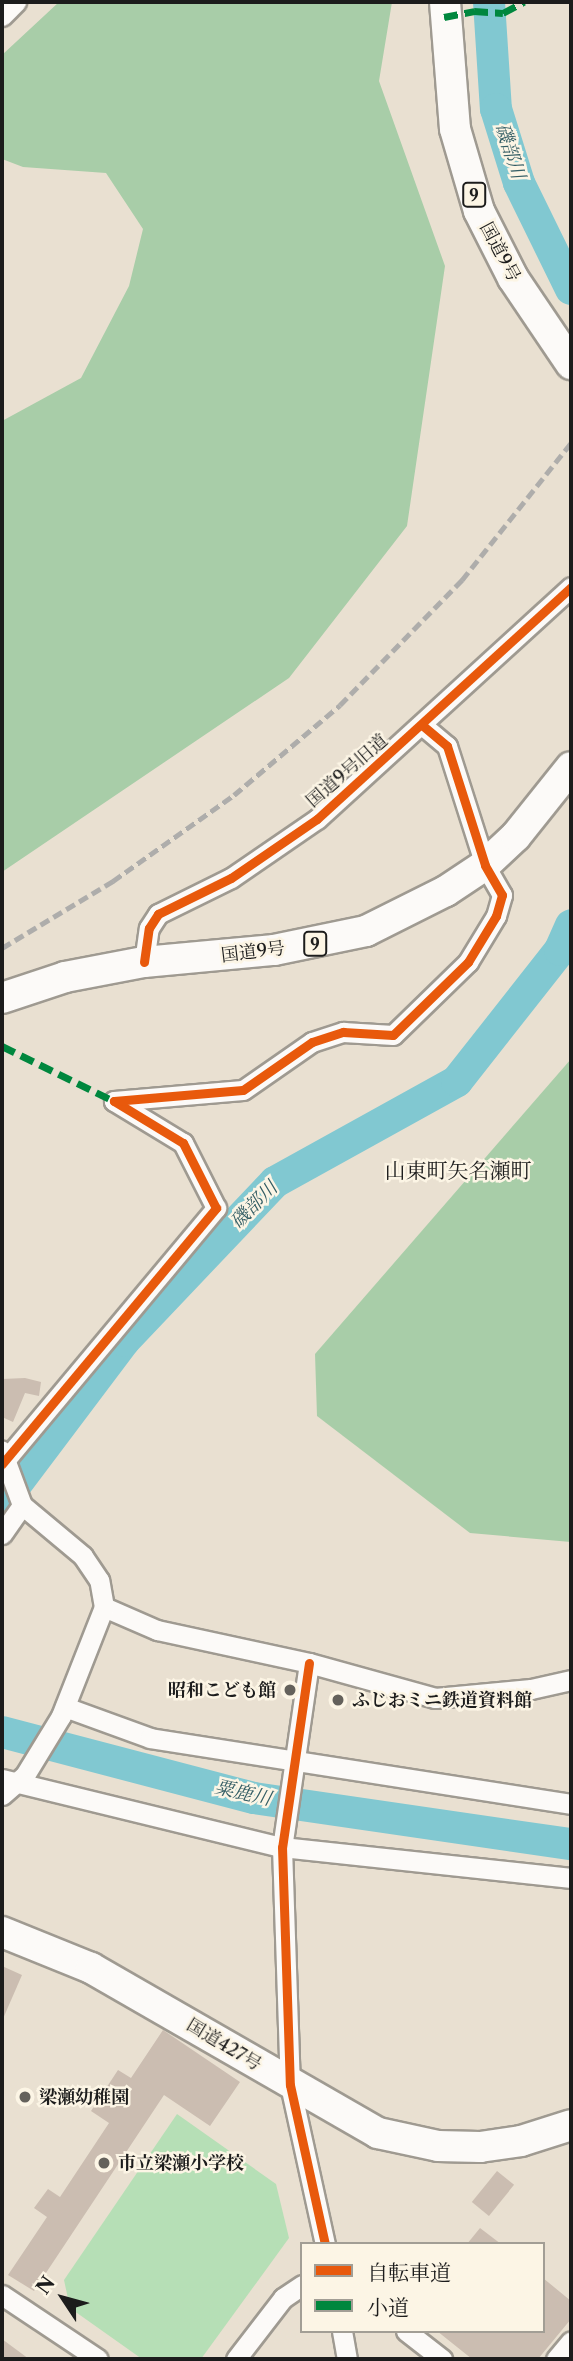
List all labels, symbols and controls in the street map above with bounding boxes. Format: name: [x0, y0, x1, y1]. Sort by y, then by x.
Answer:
water label: 磯部川: [490, 120, 530, 182]
road number: 9: [462, 182, 486, 208]
street label: 国道9号: [475, 218, 525, 286]
street label: 国道9号旧道: [302, 730, 392, 812]
road number: 9: [303, 932, 327, 956]
street label: 国道9号: [220, 937, 286, 967]
district label: 山東町矢名瀬町: [385, 1158, 531, 1184]
water label: 磯部川: [226, 1177, 282, 1233]
place label: 昭和こども館: [168, 1679, 276, 1701]
marker: 昭和こども館: [282, 1682, 298, 1698]
place label: ふじおミニ鉄道資料館: [352, 1689, 532, 1711]
marker: ふじおミニ鉄道資料館: [330, 1692, 346, 1708]
water label: 粟鹿川: [213, 1775, 273, 1811]
street label: 国道427号: [183, 2014, 265, 2076]
place label: 梁瀬幼稚園: [39, 2086, 129, 2108]
marker: 梁瀬幼稚園: [17, 2089, 33, 2105]
place label: 市立梁瀬小学校: [118, 2152, 244, 2174]
marker: 市立梁瀬小学校: [96, 2155, 112, 2171]
legend: [300, 2242, 545, 2333]
text: 自転車道: [367, 2260, 451, 2285]
north arrow: [28, 2263, 98, 2333]
text: N: [31, 2272, 60, 2299]
text: 小道: [367, 2295, 409, 2320]

